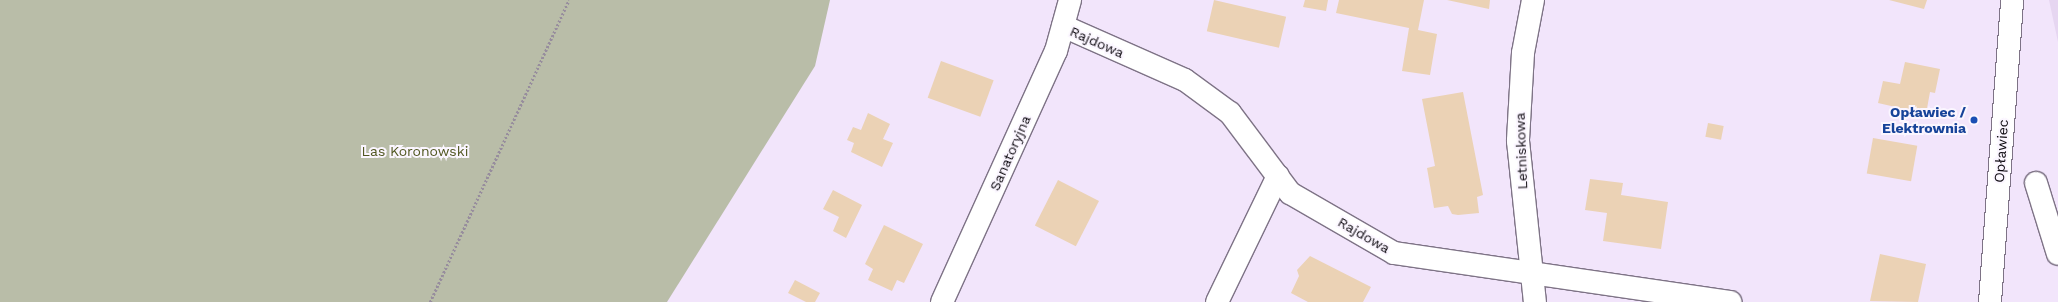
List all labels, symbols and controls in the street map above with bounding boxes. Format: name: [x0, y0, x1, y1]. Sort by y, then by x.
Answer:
street label: Rajdowa: [1067, 23, 1127, 61]
place label: Opławiec / Elektrownia: [1882, 104, 1966, 136]
street label: Letniskowa: [1511, 112, 1531, 190]
street label: Sanatoryjna: [986, 113, 1034, 193]
marker: Opławiec / Elektrownia: [1969, 115, 1979, 125]
street label: Opławiec: [1990, 119, 2012, 183]
park label: Las Koronowski: [362, 143, 468, 159]
street label: Rajdowa: [1335, 213, 1393, 257]

